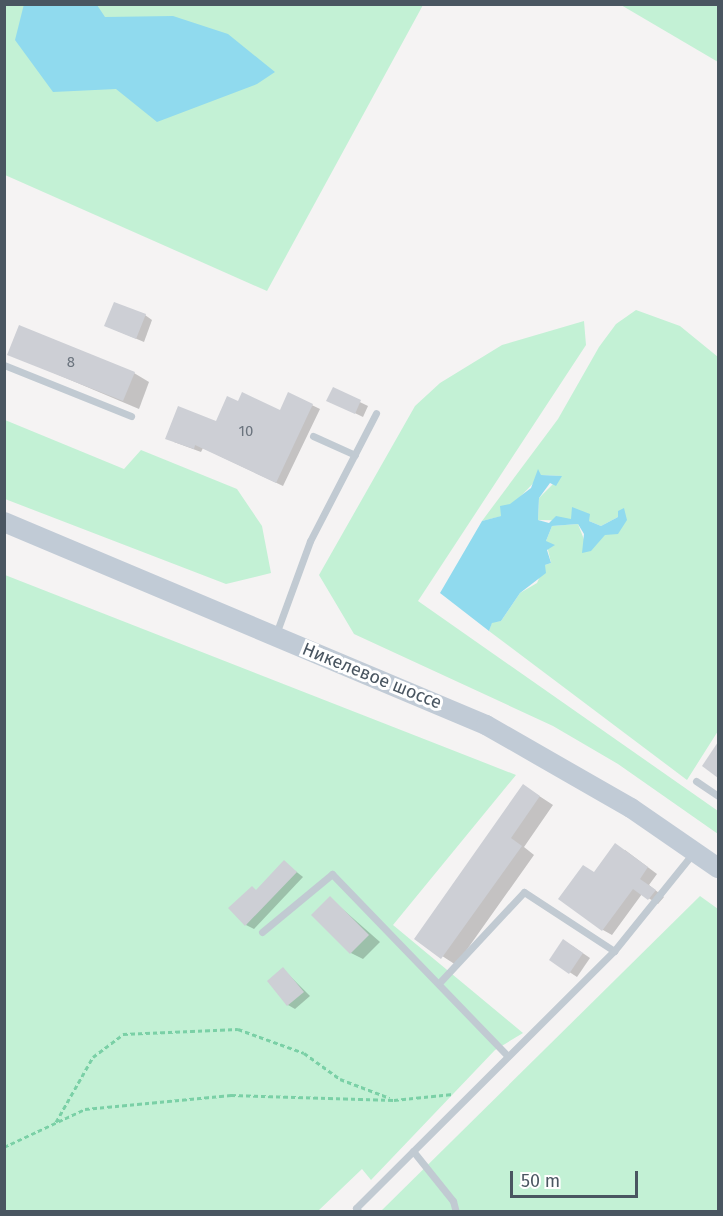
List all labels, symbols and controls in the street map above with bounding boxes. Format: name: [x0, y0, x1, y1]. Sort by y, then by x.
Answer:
house number: 8: [67, 354, 75, 372]
house number: 10: [239, 423, 253, 441]
street label: Никелевое шоссе: [299, 638, 445, 714]
scale bar: [513, 1159, 640, 1197]
text: 50 m: [521, 1170, 560, 1192]

